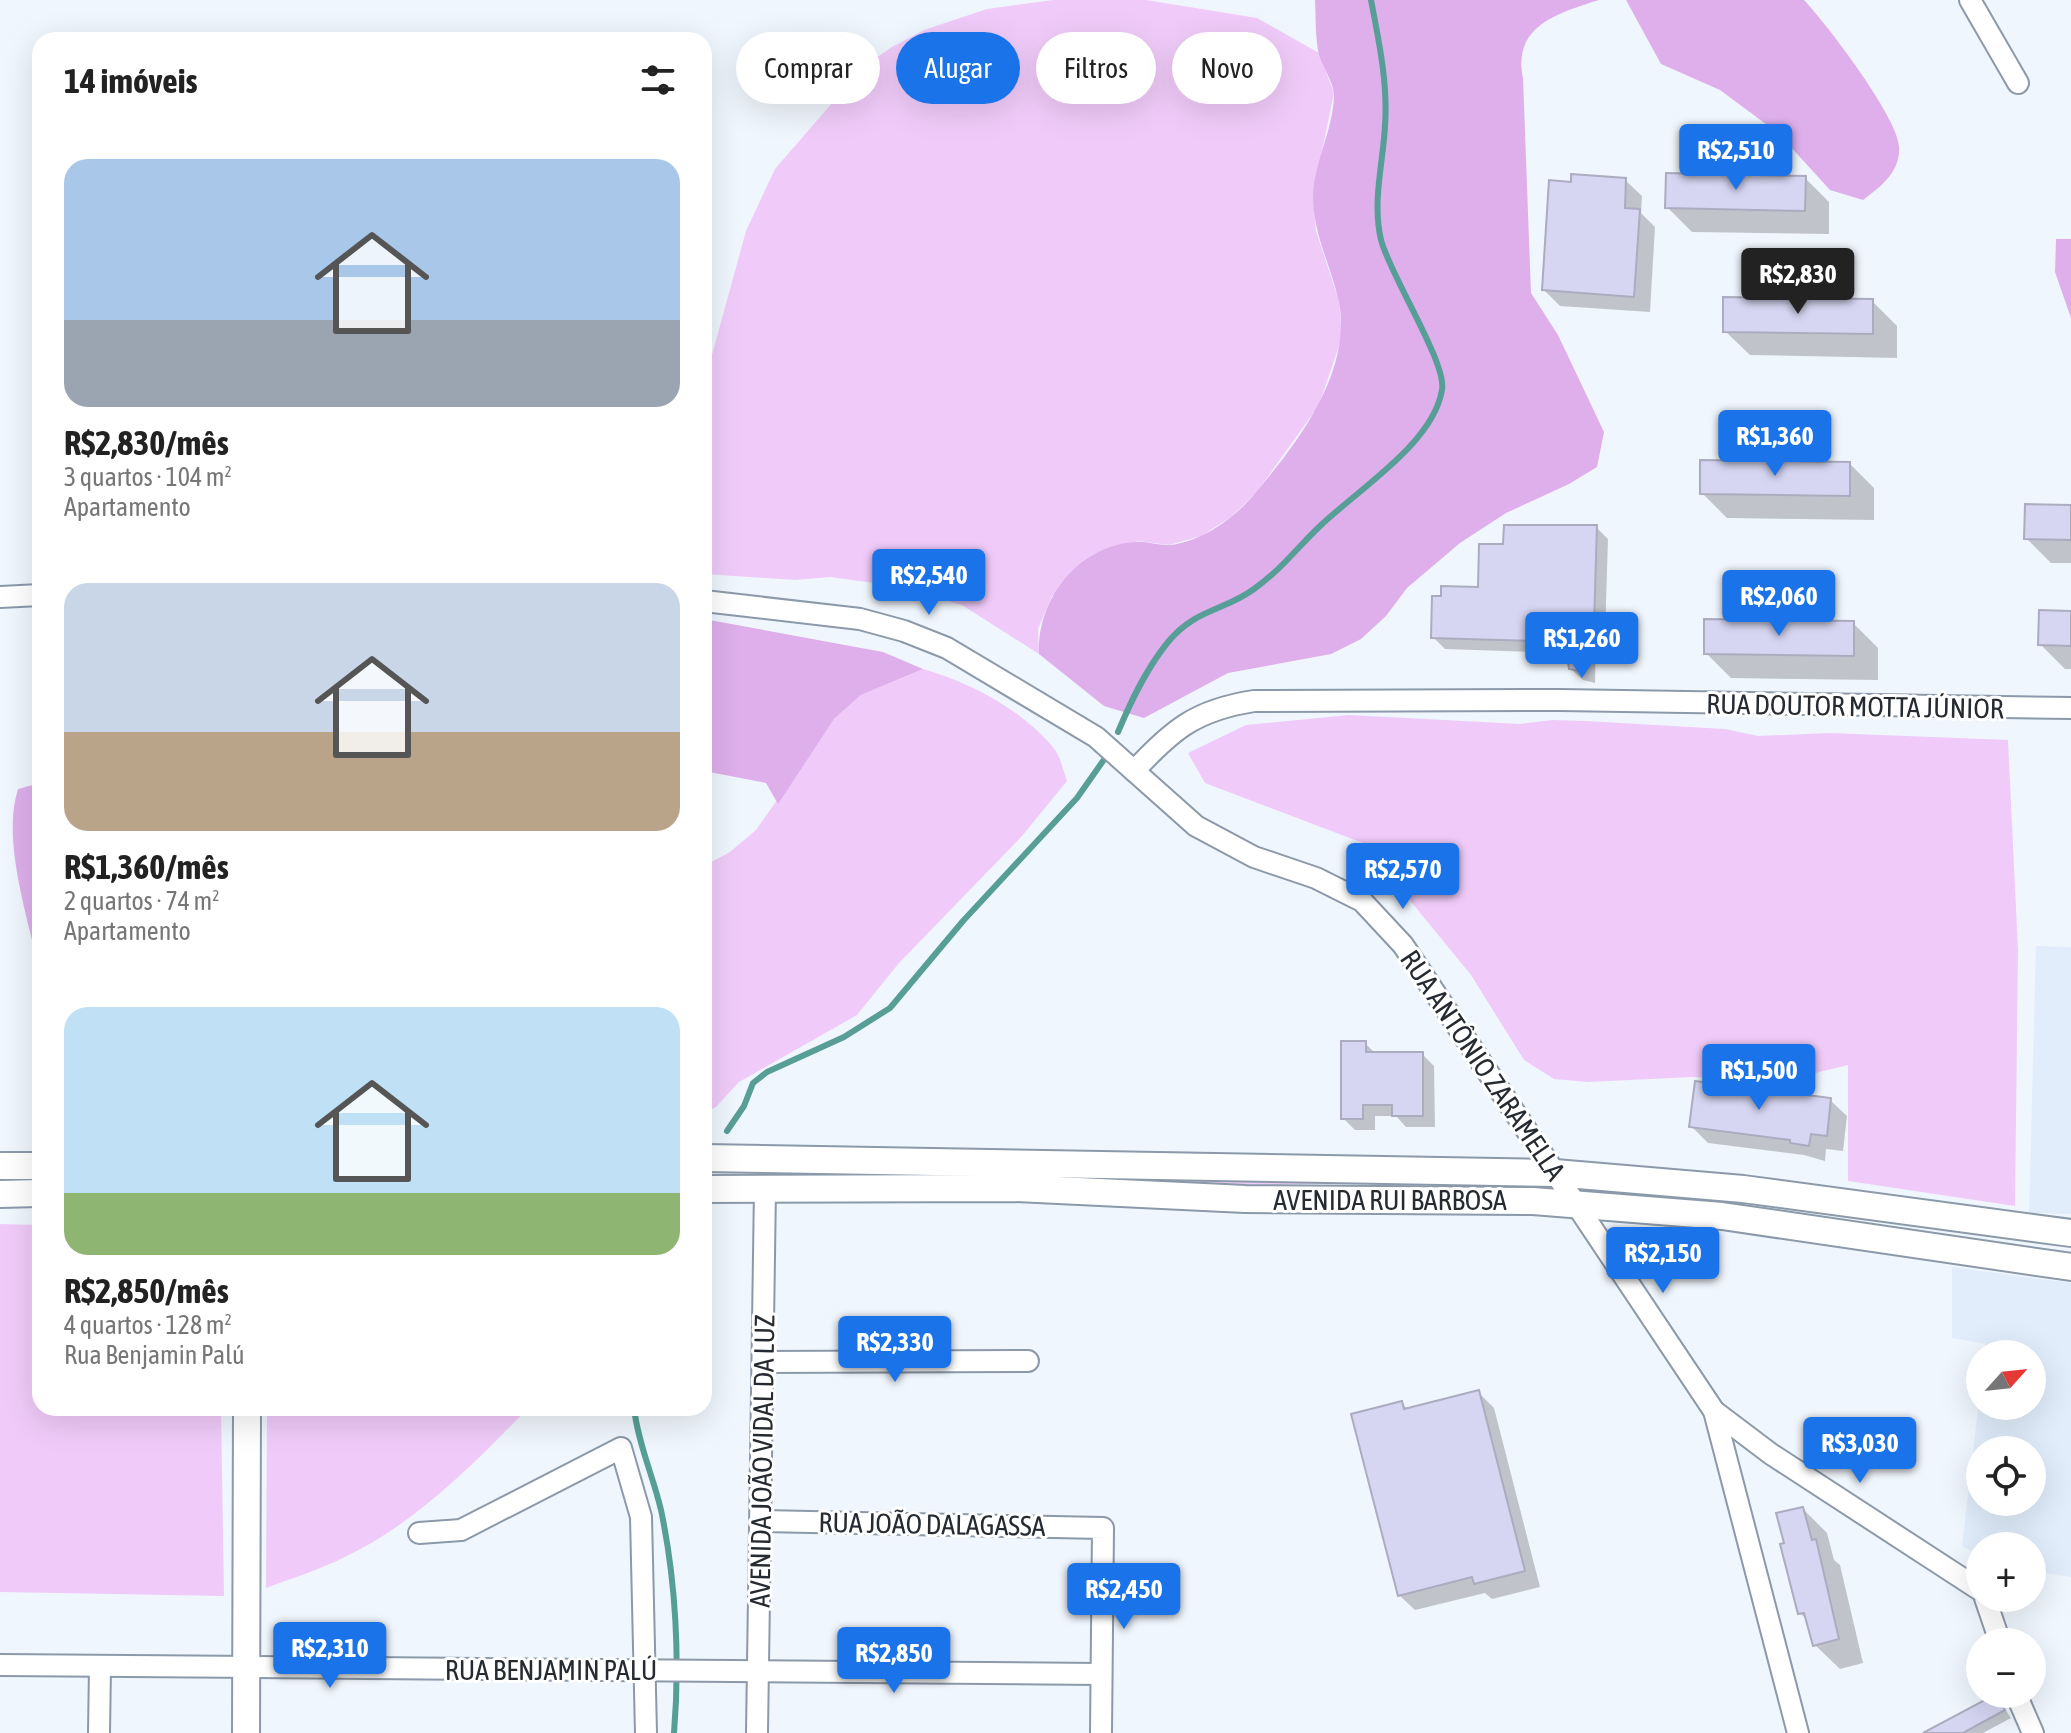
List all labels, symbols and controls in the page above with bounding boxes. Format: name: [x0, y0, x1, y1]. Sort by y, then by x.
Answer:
chip: Comprar: [736, 32, 880, 104]
chip: Alugar: [896, 32, 1020, 104]
chip: Filtros: [1036, 32, 1156, 104]
chip: Novo: [1172, 32, 1282, 104]
icon: filters: [636, 58, 680, 102]
text: 14 imóveis: [64, 61, 197, 100]
pin: R$2,510: [1662, 124, 1810, 192]
text: R$2,510: [1697, 135, 1775, 165]
icon: home: [300, 211, 444, 355]
pin: R$2,830: [1724, 248, 1872, 316]
text: R$2,830: [1759, 259, 1837, 289]
pin: R$1,360: [1701, 410, 1849, 478]
text: R$1,360: [1736, 421, 1814, 451]
text: R$2,830/mês: [64, 423, 229, 462]
text: 3 quartos · 104 m²: [64, 462, 232, 492]
text: Apartamento: [64, 492, 191, 522]
pin: R$2,540: [855, 549, 1003, 617]
text: R$2,540: [890, 560, 968, 590]
pin: R$2,060: [1705, 570, 1853, 638]
text: R$2,060: [1740, 581, 1818, 611]
pin: R$1,260: [1508, 612, 1656, 680]
text: R$1,260: [1543, 623, 1621, 653]
icon: home: [300, 635, 444, 779]
street label: RUA DOUTOR MOTTA JÚNIOR: [1706, 687, 2004, 725]
pin: R$2,570: [1329, 843, 1477, 911]
text: R$1,360/mês: [64, 847, 229, 886]
text: R$2,570: [1364, 854, 1442, 884]
text: 2 quartos · 74 m²: [64, 886, 219, 916]
text: Apartamento: [64, 916, 191, 946]
street label: RUA ANTÔNIO ZARAMELLA: [1394, 944, 1572, 1186]
pin: R$1,500: [1685, 1044, 1833, 1112]
text: R$1,500: [1720, 1055, 1798, 1085]
icon: home: [300, 1059, 444, 1203]
street label: AVENIDA RUI BARBOSA: [1273, 1184, 1507, 1216]
pin: R$2,150: [1589, 1227, 1737, 1295]
text: R$2,150: [1624, 1238, 1702, 1268]
text: R$2,850/mês: [64, 1271, 229, 1310]
text: 4 quartos · 128 m²: [64, 1310, 232, 1340]
street label: AVENIDA JOÃO VIDAL DA LUZ: [743, 1314, 781, 1608]
pin: R$2,330: [821, 1316, 969, 1384]
text: R$2,330: [856, 1327, 934, 1357]
text: Rua Benjamin Palú: [64, 1340, 245, 1370]
north arrow: [1966, 1340, 2046, 1420]
map controls: [1966, 1340, 2046, 1708]
pin: R$3,030: [1786, 1417, 1934, 1485]
text: R$3,030: [1821, 1428, 1899, 1458]
button: locate: [1966, 1436, 2046, 1516]
street label: RUA JOÃO DALAGASSA: [818, 1506, 1046, 1542]
button: +: [1966, 1532, 2046, 1612]
pin: R$2,450: [1050, 1563, 1198, 1631]
text: R$2,450: [1085, 1574, 1163, 1604]
pin: R$2,310: [256, 1622, 404, 1690]
pin: R$2,850: [820, 1627, 968, 1695]
button: −: [1966, 1628, 2046, 1708]
text: R$2,310: [291, 1633, 369, 1663]
text: R$2,850: [855, 1638, 933, 1668]
street label: RUA BENJAMIN PALÚ: [445, 1654, 657, 1686]

